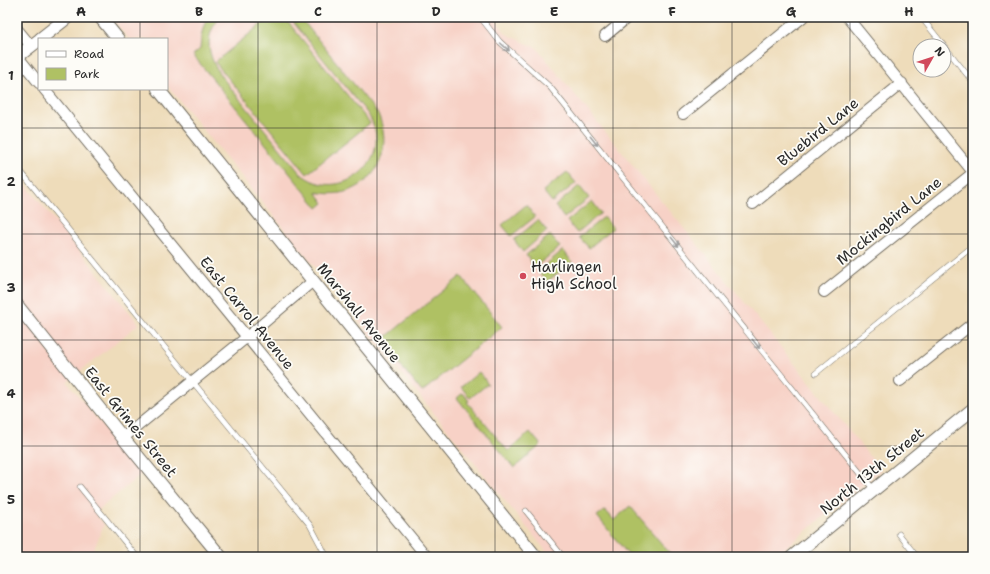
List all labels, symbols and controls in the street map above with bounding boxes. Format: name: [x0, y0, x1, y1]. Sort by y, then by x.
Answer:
text: A: [76, 3, 86, 20]
text: B: [195, 3, 203, 20]
text: C: [314, 3, 322, 20]
text: D: [431, 3, 441, 20]
text: E: [550, 3, 559, 20]
text: F: [668, 3, 676, 20]
text: G: [786, 3, 797, 20]
text: H: [904, 3, 914, 20]
legend: [38, 38, 168, 90]
north arrow: [912, 38, 952, 78]
one-way arrow: [500, 42, 510, 51]
text: N: [931, 44, 948, 60]
text: Road: [74, 46, 105, 62]
text: Park: [74, 66, 100, 82]
text: 1: [8, 67, 14, 84]
street label: Bluebird Lane: [773, 93, 863, 171]
one-way arrow: [590, 135, 598, 146]
street label: Mockingbird Lane: [832, 172, 946, 270]
text: 2: [6, 173, 16, 190]
one-way arrow: [671, 237, 680, 248]
street label: East Carrol Avenue: [195, 252, 299, 374]
place label: Harlingen High School: [531, 257, 617, 294]
street label: Marshall Avenue: [313, 259, 405, 367]
marker: Harlingen High School: [518, 271, 528, 281]
text: 3: [6, 279, 16, 296]
one-way arrow: [752, 338, 761, 349]
street label: East Grimes Street: [80, 363, 182, 481]
text: 4: [6, 385, 16, 402]
street label: North 13th Street: [816, 423, 928, 519]
text: 5: [7, 491, 15, 508]

